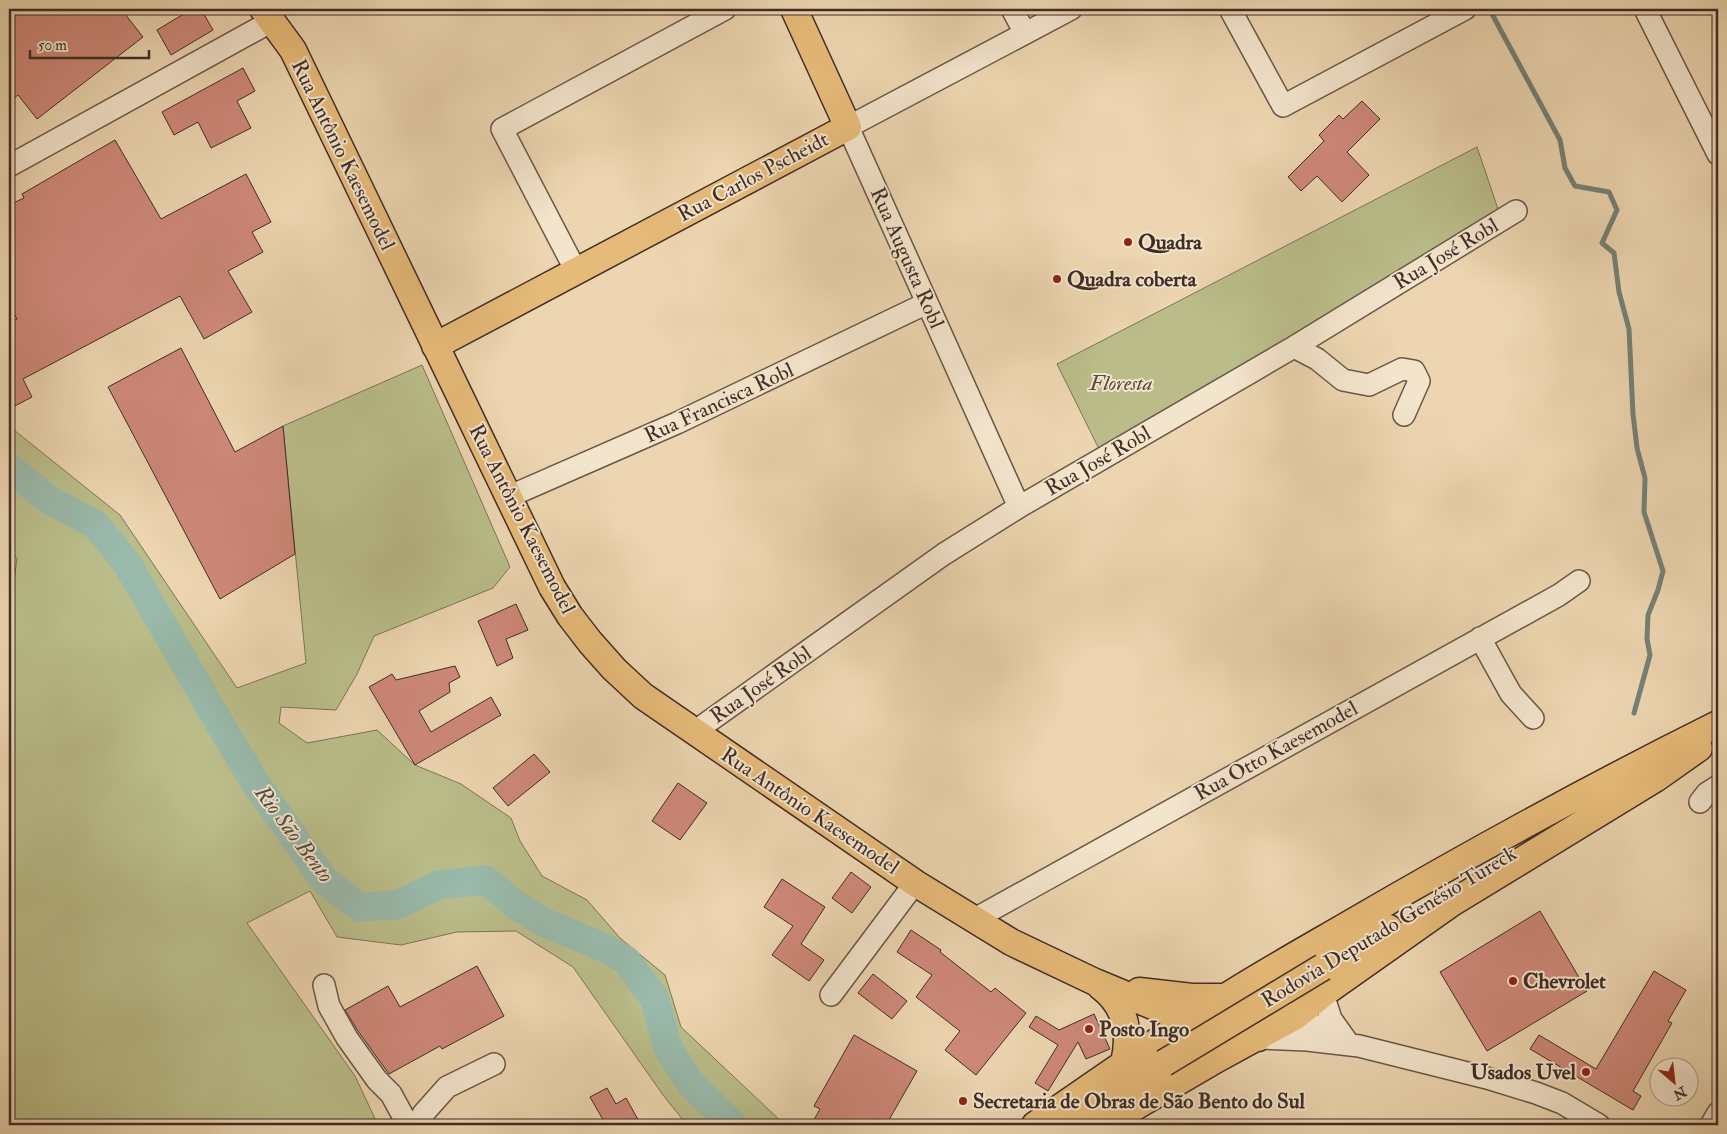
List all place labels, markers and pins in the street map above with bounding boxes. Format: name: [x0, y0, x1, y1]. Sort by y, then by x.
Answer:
place label: Quadra: [1138, 229, 1203, 256]
marker: Quadra: [1122, 236, 1134, 248]
place label: Quadra coberta: [1067, 266, 1198, 293]
marker: Quadra coberta: [1051, 273, 1063, 285]
place label: Chevrolet: [1523, 968, 1606, 995]
marker: Chevrolet: [1507, 975, 1519, 987]
place label: Posto Ingo: [1099, 1016, 1189, 1043]
marker: Posto Ingo: [1083, 1023, 1095, 1035]
place label: Usados Uvel: [1471, 1059, 1577, 1086]
marker: Usados Uvel: [1580, 1066, 1592, 1078]
place label: Secretaria de Obras de São Bento do Sul: [973, 1088, 1306, 1115]
marker: Secretaria de Obras de São Bento do Sul: [957, 1095, 969, 1107]

